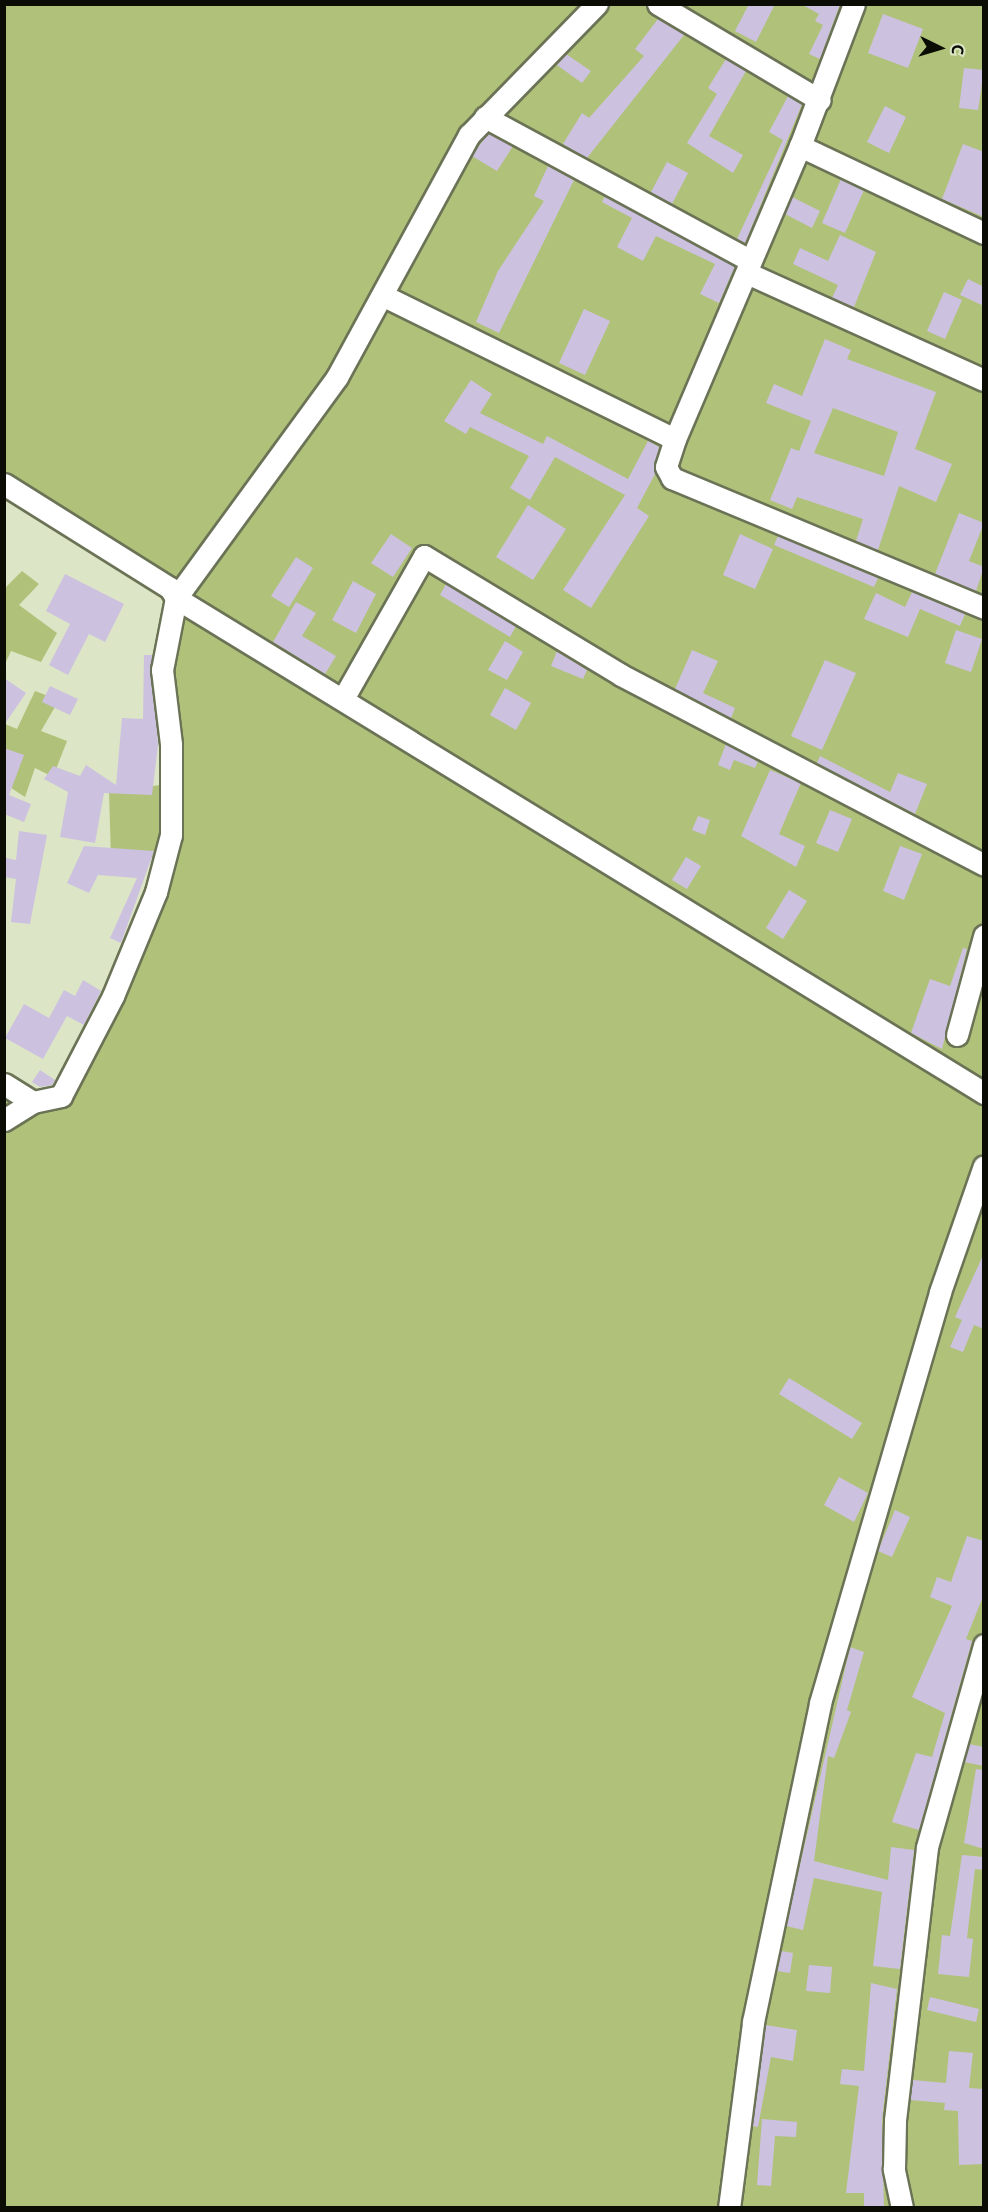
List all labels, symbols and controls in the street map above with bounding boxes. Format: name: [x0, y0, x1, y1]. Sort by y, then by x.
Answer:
north arrow: [910, 18, 970, 78]
text: С: [947, 43, 969, 56]

